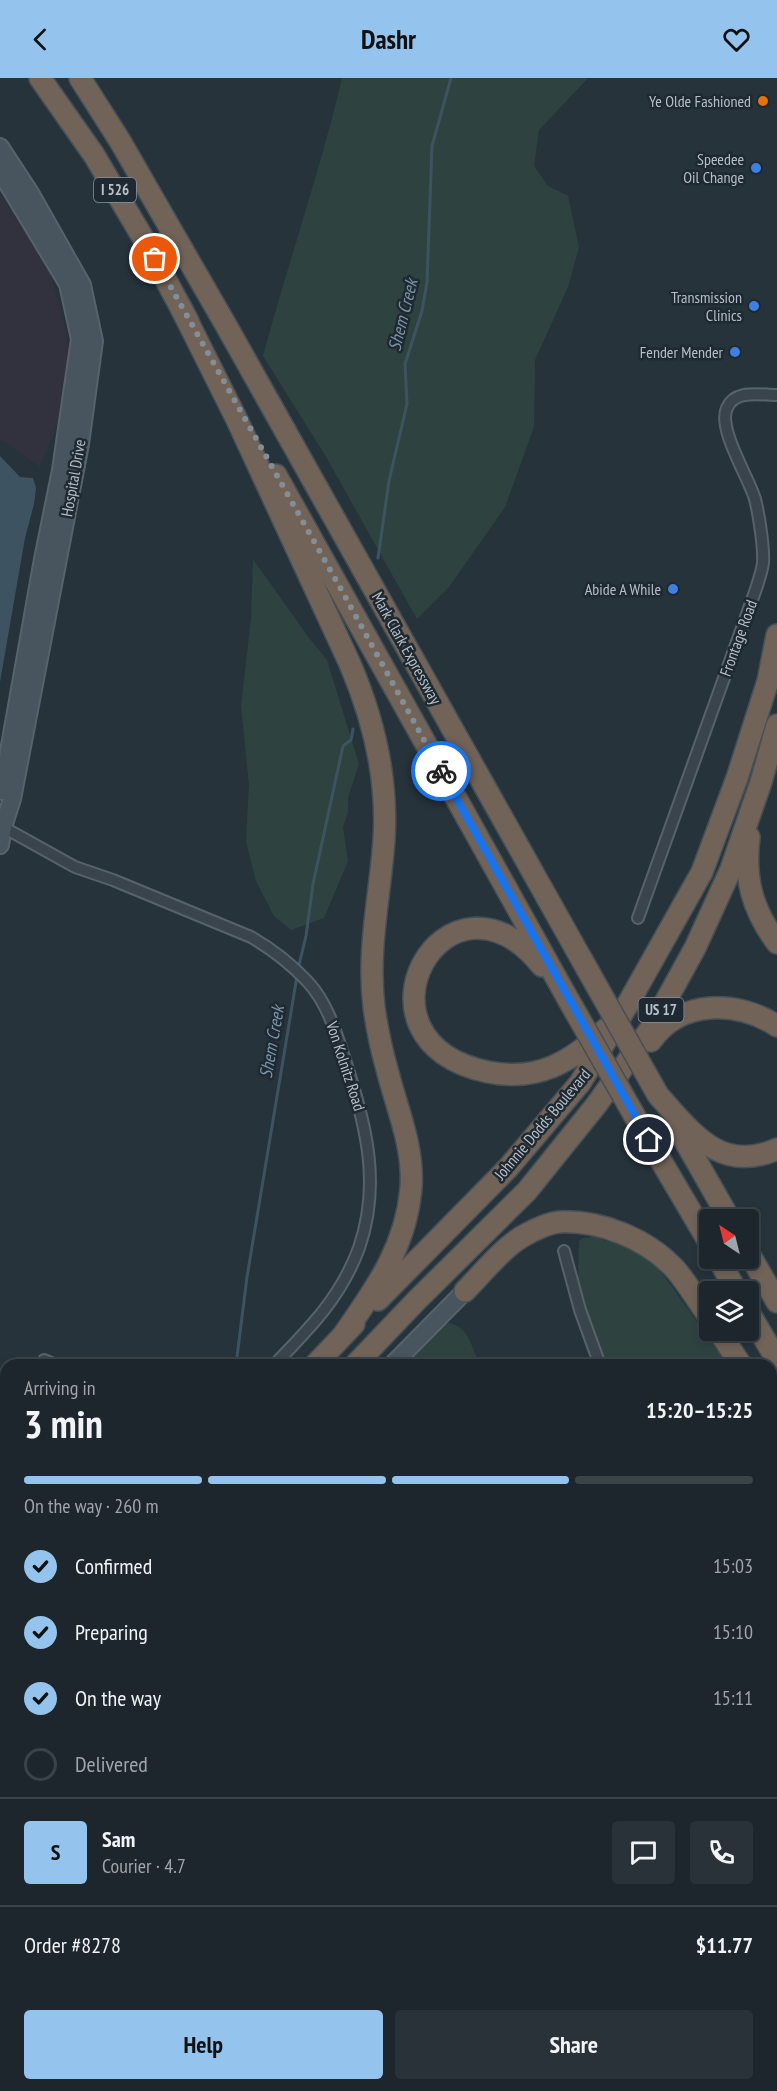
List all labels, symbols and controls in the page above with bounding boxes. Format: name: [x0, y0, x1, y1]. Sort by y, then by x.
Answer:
text: Dashr: [361, 22, 416, 56]
icon: back: [24, 23, 57, 56]
icon: heart: [720, 23, 753, 56]
place label: Ye Olde Fashioned: [649, 91, 751, 111]
marker: Ye Olde Fashioned: [756, 94, 770, 108]
place label: Speedee Oil Change: [683, 149, 744, 187]
marker: Speedee Oil Change: [749, 161, 763, 175]
road number: I 526: [94, 178, 136, 202]
pin: [129, 233, 180, 284]
icon: bag: [138, 242, 171, 275]
water label: Shem Creek: [382, 275, 423, 353]
place label: Transmission Clinics: [671, 287, 742, 325]
marker: Transmission Clinics: [747, 299, 761, 313]
place label: Fender Mender: [640, 342, 724, 362]
marker: Fender Mender: [728, 345, 742, 359]
street label: Hospital Drive: [56, 438, 90, 518]
place label: Abide A While: [585, 579, 661, 599]
marker: Abide A While: [666, 582, 680, 596]
street label: Mark Clark Expressway: [368, 588, 446, 708]
street label: Frontage Road: [715, 597, 761, 679]
courier: [411, 741, 471, 801]
icon: bike: [425, 755, 458, 788]
road number: US 17: [638, 998, 684, 1022]
water label: Shem Creek: [254, 1002, 290, 1080]
street label: Von Kolnitz Road: [322, 1018, 370, 1113]
street label: Johnnie Dodds Boulevard: [489, 1064, 594, 1184]
pin: [623, 1114, 674, 1165]
icon: home: [632, 1123, 665, 1156]
north arrow: [699, 1209, 759, 1269]
map controls: [699, 1209, 759, 1341]
button: layers: [699, 1281, 759, 1341]
text: Arriving in: [24, 1375, 96, 1401]
text: 15:20–15:25: [646, 1396, 753, 1424]
text: 3 min: [24, 1398, 103, 1449]
text: On the way · 260 m: [24, 1493, 159, 1519]
icon: check: [24, 1550, 57, 1583]
text: Confirmed: [75, 1552, 152, 1580]
text: 15:03: [713, 1553, 753, 1579]
icon: check: [24, 1616, 57, 1649]
text: Preparing: [75, 1618, 148, 1646]
text: 15:10: [713, 1619, 753, 1645]
icon: check: [24, 1682, 57, 1715]
text: On the way: [75, 1684, 161, 1712]
text: 15:11: [713, 1685, 753, 1711]
text: Delivered: [75, 1750, 148, 1778]
button: chat: [612, 1821, 675, 1884]
button: phone: [690, 1821, 753, 1884]
text: Sam: [102, 1825, 135, 1853]
text: S: [51, 1838, 60, 1866]
text: Courier · 4.7: [102, 1853, 186, 1879]
text: Order #8278: [24, 1931, 121, 1959]
text: $11.77: [696, 1931, 753, 1959]
button: Help: [24, 2010, 383, 2079]
button: Share: [395, 2010, 753, 2079]

